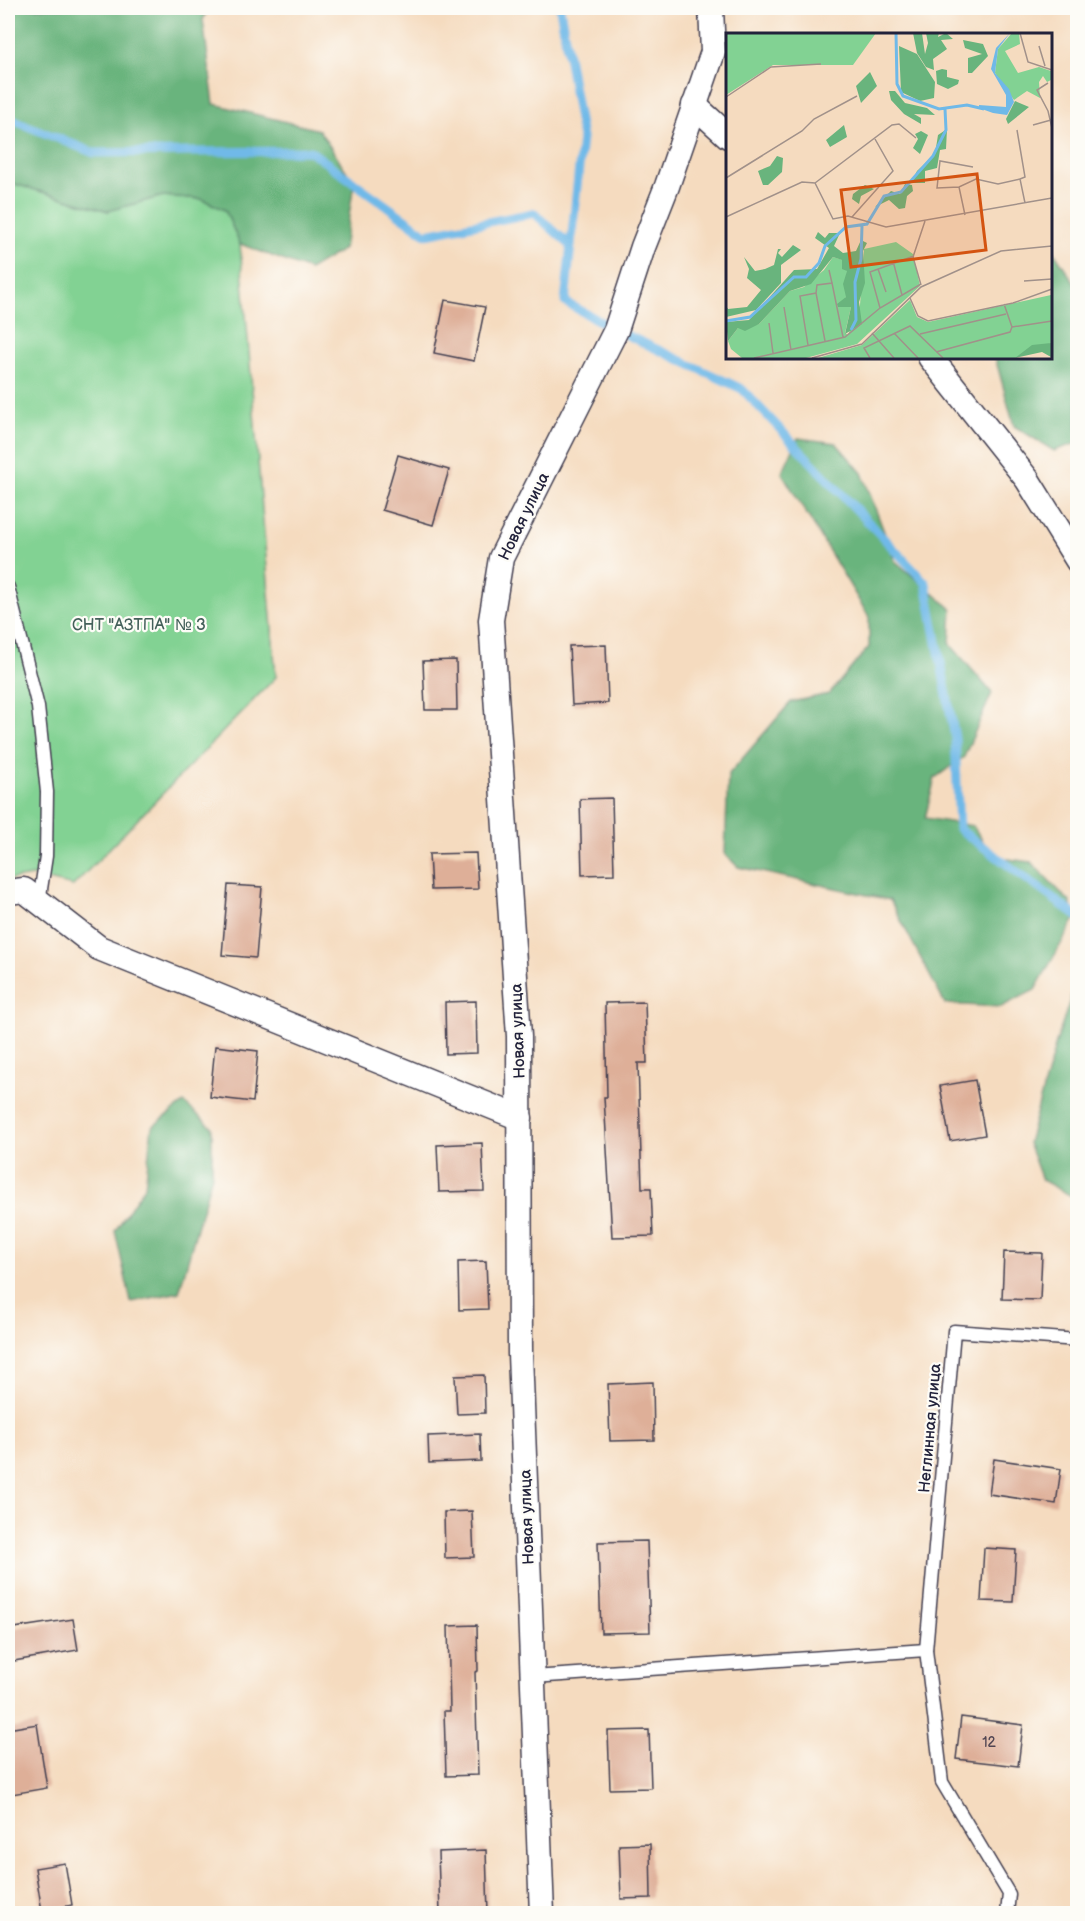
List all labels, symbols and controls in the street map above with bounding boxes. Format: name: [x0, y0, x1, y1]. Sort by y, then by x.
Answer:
inset map: [726, 33, 1052, 358]
street label: Новая улица: [495, 469, 554, 564]
park label: СНТ "АЗТПА" № 3: [72, 616, 206, 635]
street label: Новая улица: [507, 982, 530, 1079]
street label: Неглинная улица: [915, 1362, 946, 1494]
street label: Новая улица: [516, 1468, 539, 1565]
house number: 12: [982, 1734, 997, 1751]

